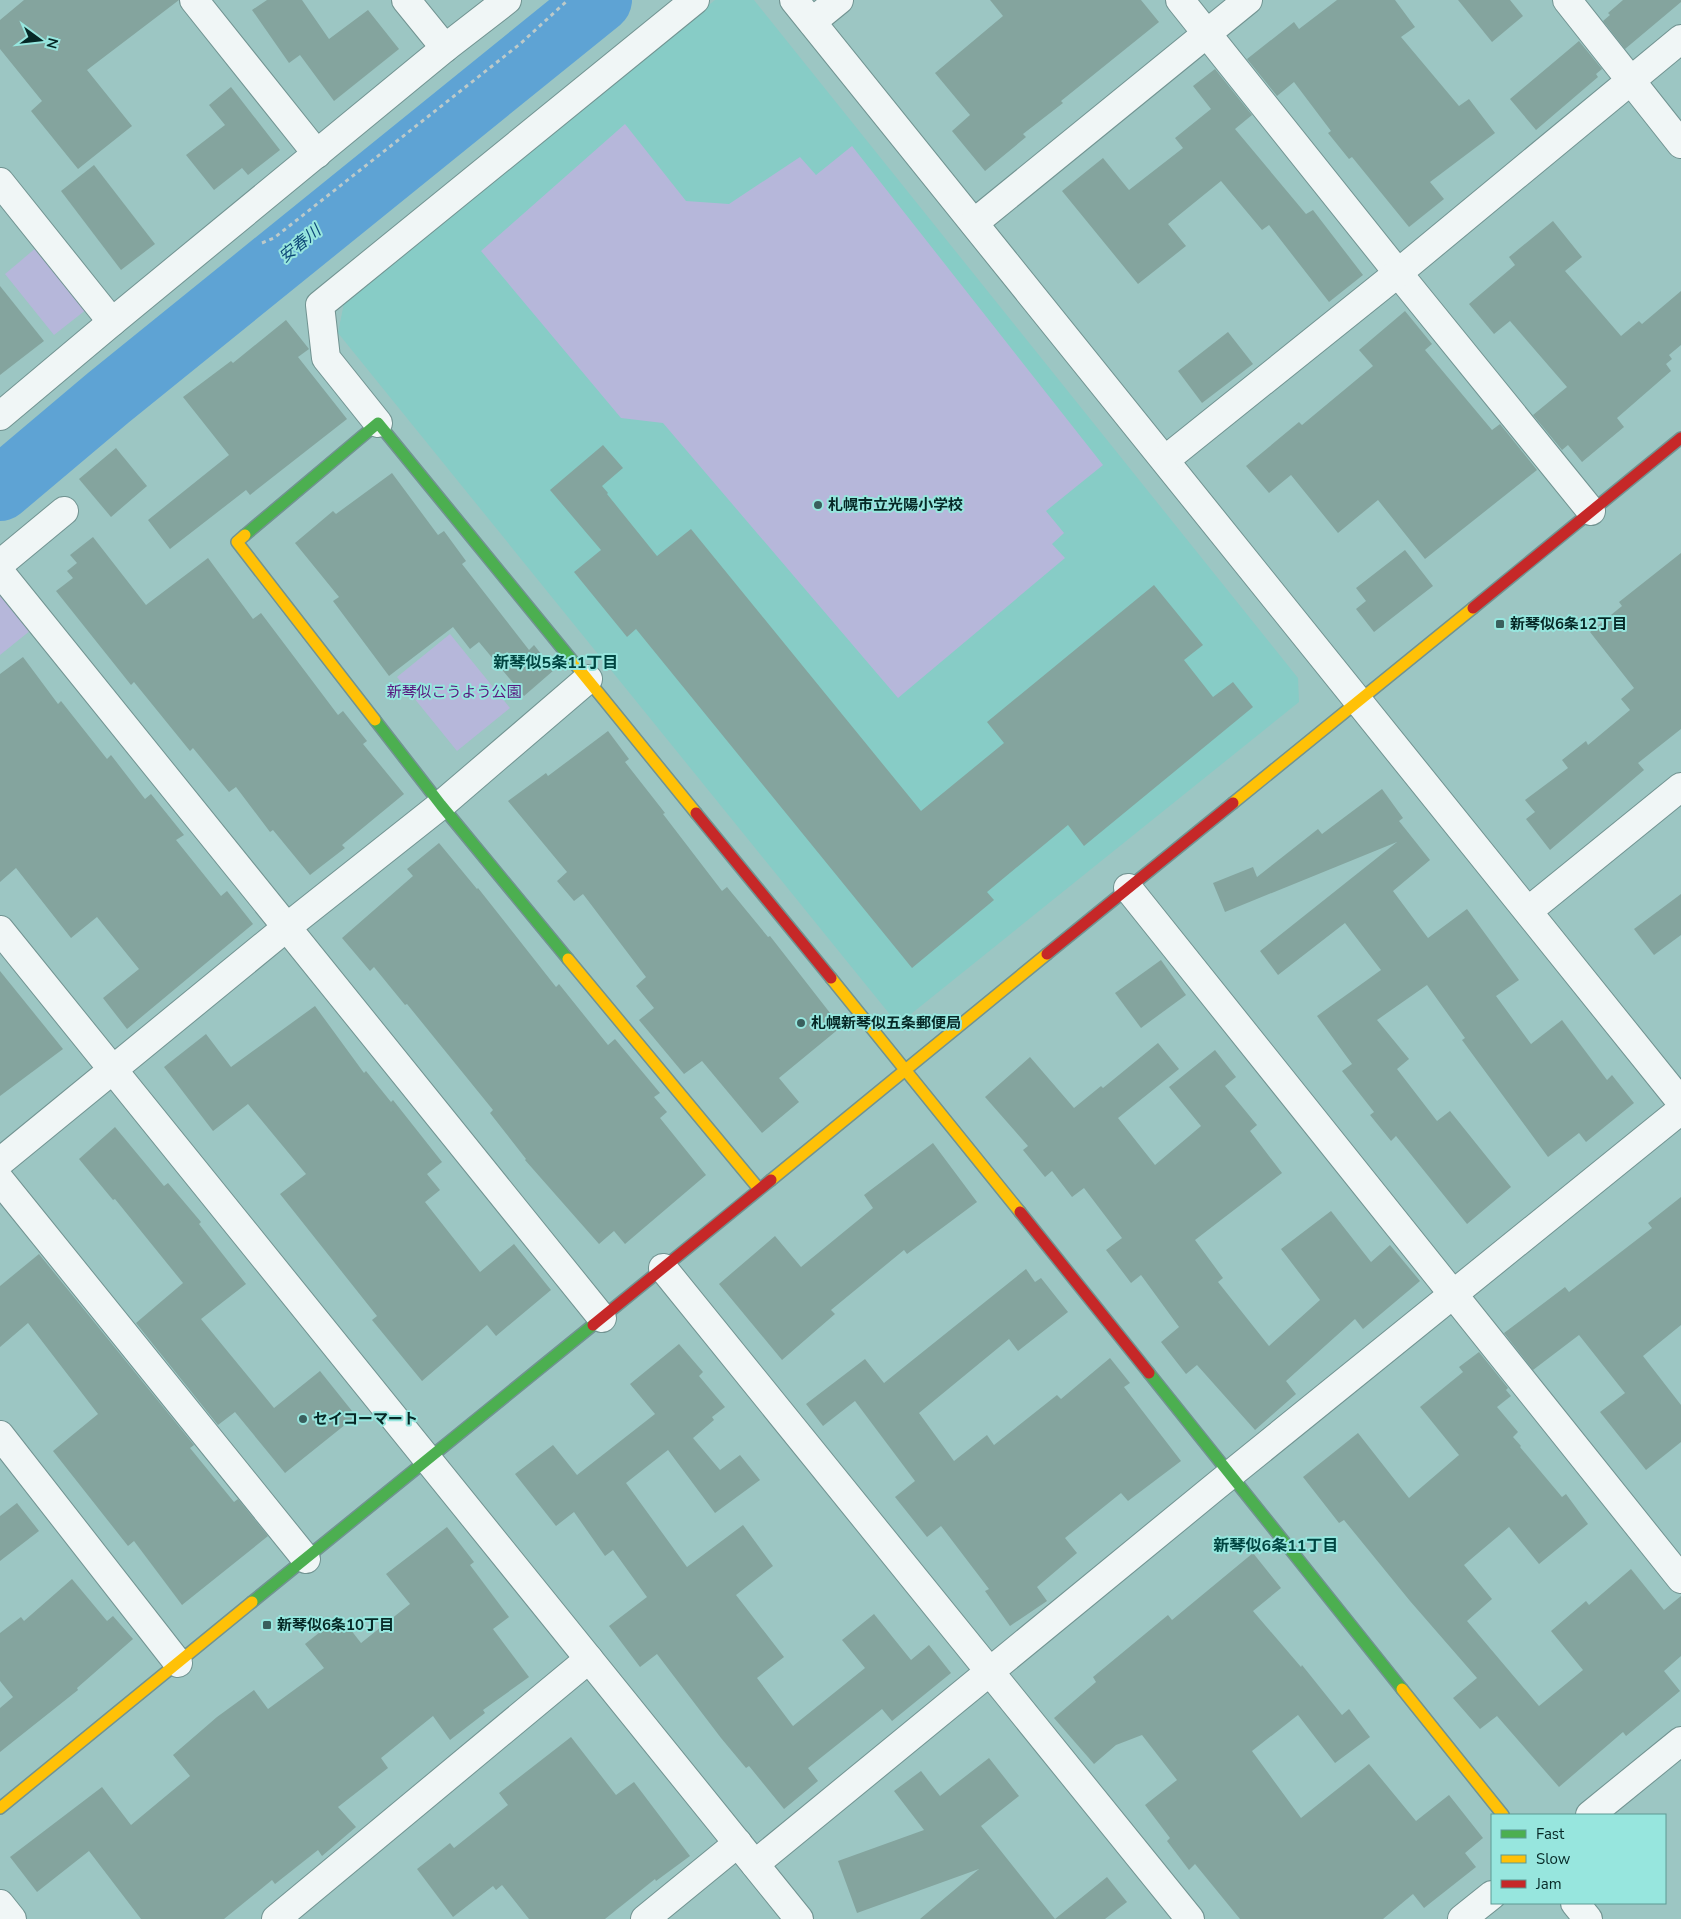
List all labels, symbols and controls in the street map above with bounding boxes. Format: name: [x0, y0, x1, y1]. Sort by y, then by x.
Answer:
north arrow: [15, 15, 65, 65]
text: N: [42, 36, 63, 51]
water label: 安春川: [274, 219, 327, 268]
place label: 札幌市立光陽小学校: [828, 495, 963, 515]
marker: 札幌市立光陽小学校: [812, 499, 824, 511]
place label: 新琴似6条12丁目: [1510, 614, 1627, 634]
marker: 新琴似6条12丁目: [1494, 618, 1506, 630]
district label: 新琴似5条11丁目: [494, 652, 618, 674]
park label: 新琴似こうよう公園: [386, 682, 522, 702]
place label: 札幌新琴似五条郵便局: [811, 1013, 961, 1033]
marker: 札幌新琴似五条郵便局: [795, 1017, 807, 1029]
place label: セイコーマート: [313, 1409, 418, 1429]
marker: セイコーマート: [297, 1413, 309, 1425]
district label: 新琴似6条11丁目: [1214, 1535, 1338, 1557]
place label: 新琴似6条10丁目: [277, 1615, 394, 1635]
marker: 新琴似6条10丁目: [261, 1619, 273, 1631]
legend: [1491, 1814, 1666, 1904]
text: Fast: [1536, 1824, 1565, 1844]
text: Slow: [1536, 1849, 1571, 1869]
text: Jam: [1535, 1874, 1562, 1894]

